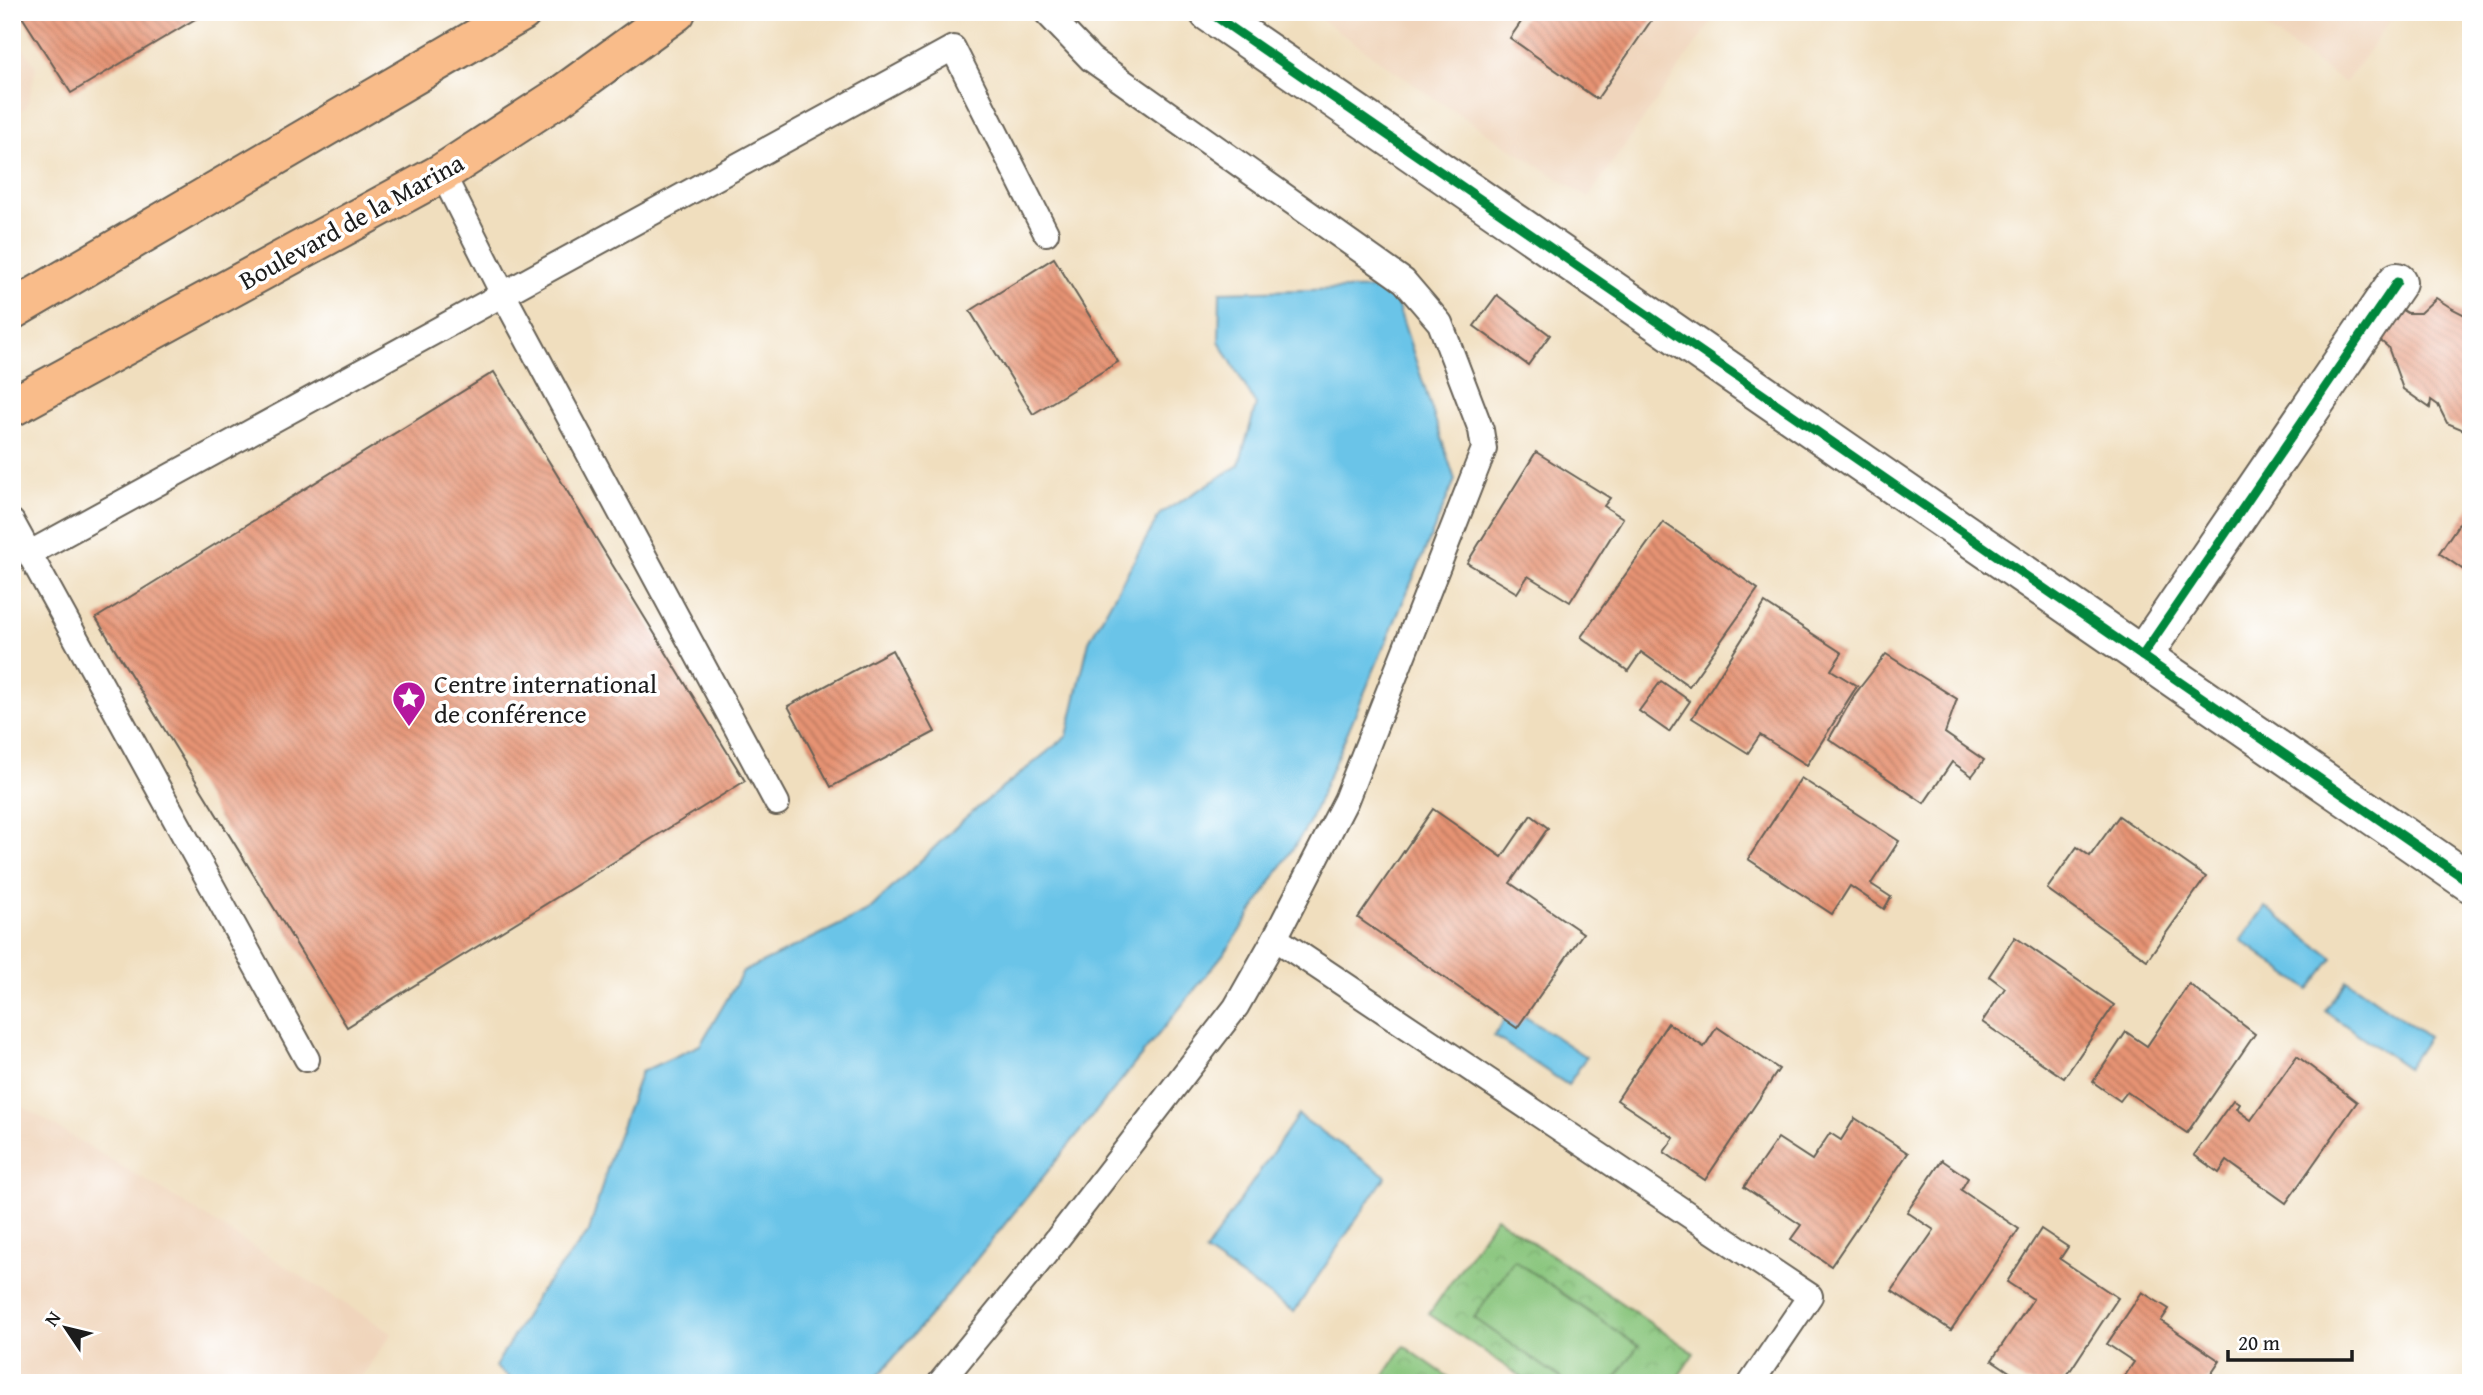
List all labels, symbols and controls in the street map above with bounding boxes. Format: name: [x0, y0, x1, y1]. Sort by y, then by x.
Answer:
street label: Boulevard de la Marina: [231, 143, 471, 299]
place label: Centre international de conférence: [434, 664, 657, 733]
place icon: Centre international de conférence: [390, 679, 428, 728]
north arrow: [32, 1294, 102, 1364]
text: N: [37, 1305, 67, 1331]
scale bar: [2228, 1318, 2352, 1362]
text: 20 m: [2238, 1327, 2280, 1358]

